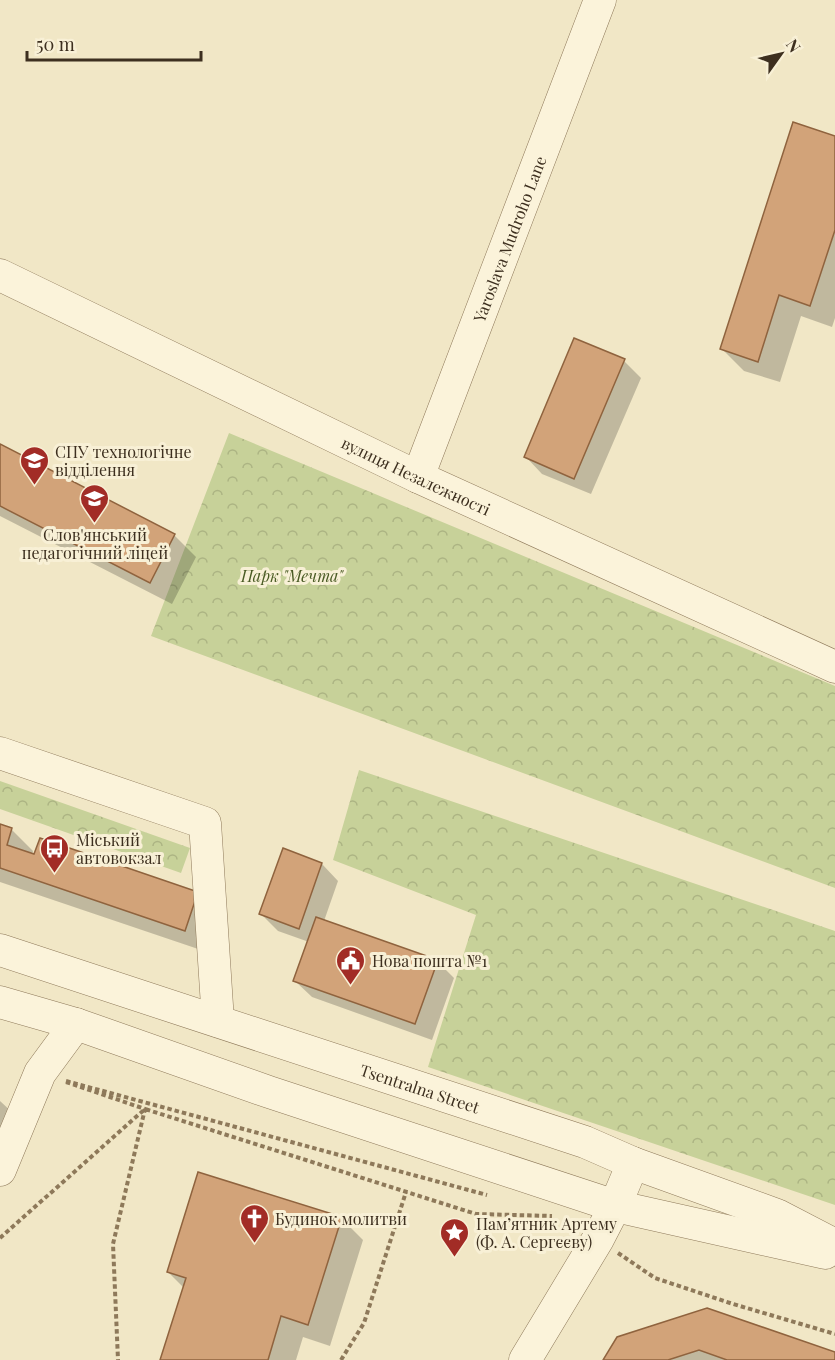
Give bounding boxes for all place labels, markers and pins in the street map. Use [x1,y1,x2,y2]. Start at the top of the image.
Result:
place label: СПУ технологічне відділення [55,441,192,480]
school or university icon: СПУ технологічне відділення [18,444,50,486]
school or university icon: Слов'янський педагогічний ліцей [79,482,111,524]
place label: Слов'янський педагогічний ліцей [22,524,168,563]
place label: Міський автовокзал [76,829,161,868]
bus stop icon: Міський автовокзал [39,832,71,874]
public building icon: Нова пошта №1 [335,944,367,986]
place label: Нова пошта №1 [372,950,488,971]
church icon: Будинок молитви [238,1202,270,1244]
place label: Будинок молитви [275,1208,407,1229]
place label: Пам’ятник Артему (Ф. А. Сергєєву) [476,1213,617,1252]
place icon: Пам’ятник Артему (Ф. А. Сергєєву) [439,1216,471,1258]

